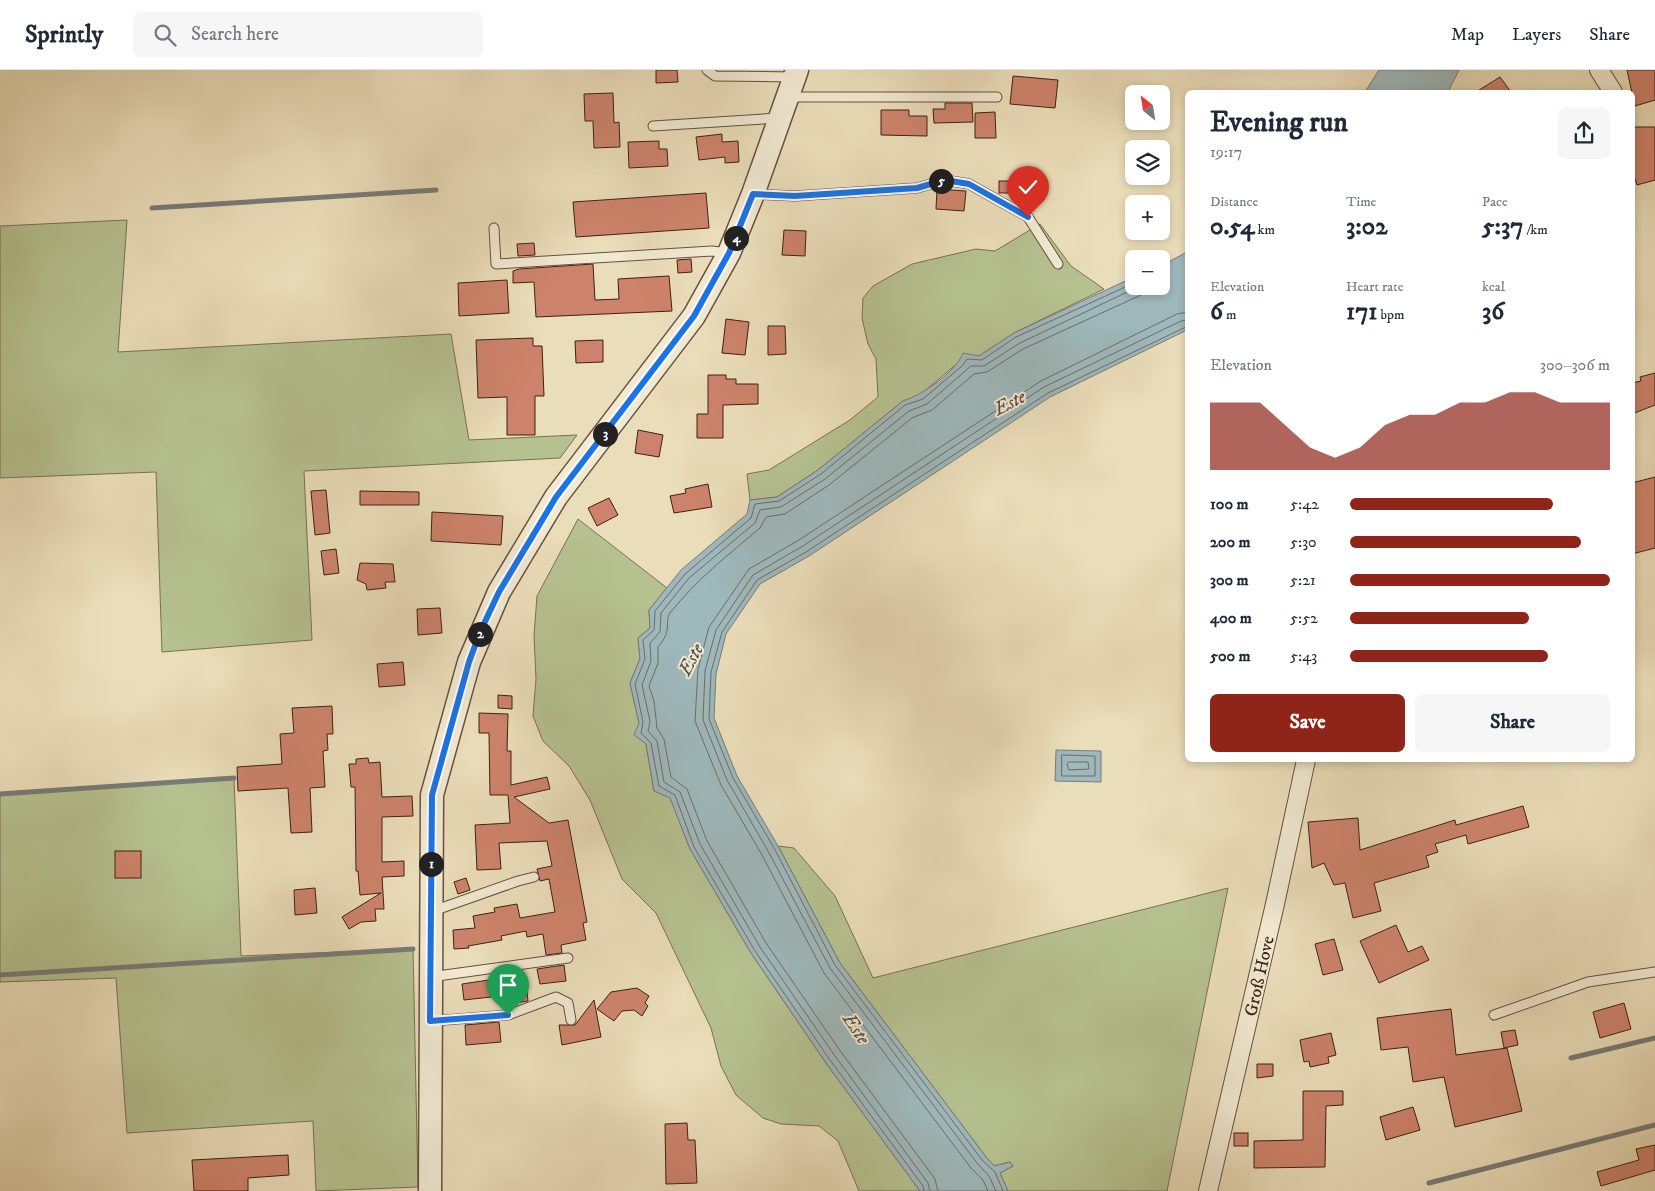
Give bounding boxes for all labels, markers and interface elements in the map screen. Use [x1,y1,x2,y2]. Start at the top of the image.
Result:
search box [133,12,483,57]
text: Sprintly [25,20,103,50]
icon: search [151,21,179,49]
text: Search here [191,23,279,46]
text: Map [1451,24,1484,46]
text: Layers [1512,24,1561,46]
text: Share [1589,24,1630,46]
north arrow [1125,85,1170,130]
map controls [1125,85,1170,295]
text: Evening run [1210,105,1348,140]
button: share [1558,107,1610,159]
button: layers [1125,140,1170,185]
text: 19:17 [1210,142,1242,162]
pin [1007,166,1049,217]
pin: 5 [928,168,954,194]
text: 5 [938,172,945,190]
icon: check [1014,173,1042,201]
text: Distance [1210,193,1258,211]
text: Time [1346,193,1376,211]
text: Pace [1482,193,1508,211]
button: + [1125,195,1170,240]
text: 0.54 [1210,211,1255,242]
text: 3:02 [1346,211,1388,242]
text: 5:37 [1482,211,1523,242]
text: km [1255,221,1275,239]
text: /km [1523,221,1548,239]
pin: 4 [724,226,748,250]
text: 4 [732,229,741,247]
button: − [1125,250,1170,295]
text: Elevation [1210,278,1264,296]
text: Heart rate [1346,278,1403,296]
text: kcal [1482,278,1505,296]
text: 6 [1210,296,1223,327]
text: 171 [1346,296,1378,327]
text: 36 [1482,296,1504,327]
text: m [1223,306,1237,324]
text: bpm [1378,306,1405,324]
text: Elevation [1210,355,1272,375]
text: 300–306 m [1540,355,1610,375]
water label: Este [989,385,1030,422]
pin: 3 [592,422,618,446]
text: 3 [603,425,608,443]
text: 100 m [1210,494,1249,514]
text: 5:42 [1290,494,1319,514]
text: 200 m [1210,532,1251,552]
text: 5:30 [1290,532,1317,552]
text: 300 m [1210,570,1249,590]
text: 5:21 [1290,570,1316,590]
text: 400 m [1210,608,1252,628]
text: 5:52 [1290,608,1318,628]
pin: 2 [468,622,492,646]
text: 2 [477,625,484,643]
water label: Este [673,640,709,680]
text: 500 m [1210,646,1251,666]
text: 5:43 [1290,646,1317,666]
button: Save [1210,694,1405,752]
button: Share [1415,694,1610,752]
pin: 1 [418,852,444,876]
text: 1 [429,855,434,873]
street label: Groß Hove [1240,934,1280,1019]
pin [487,964,529,1015]
icon: arrive [494,971,522,999]
water label: Este [837,1008,875,1049]

